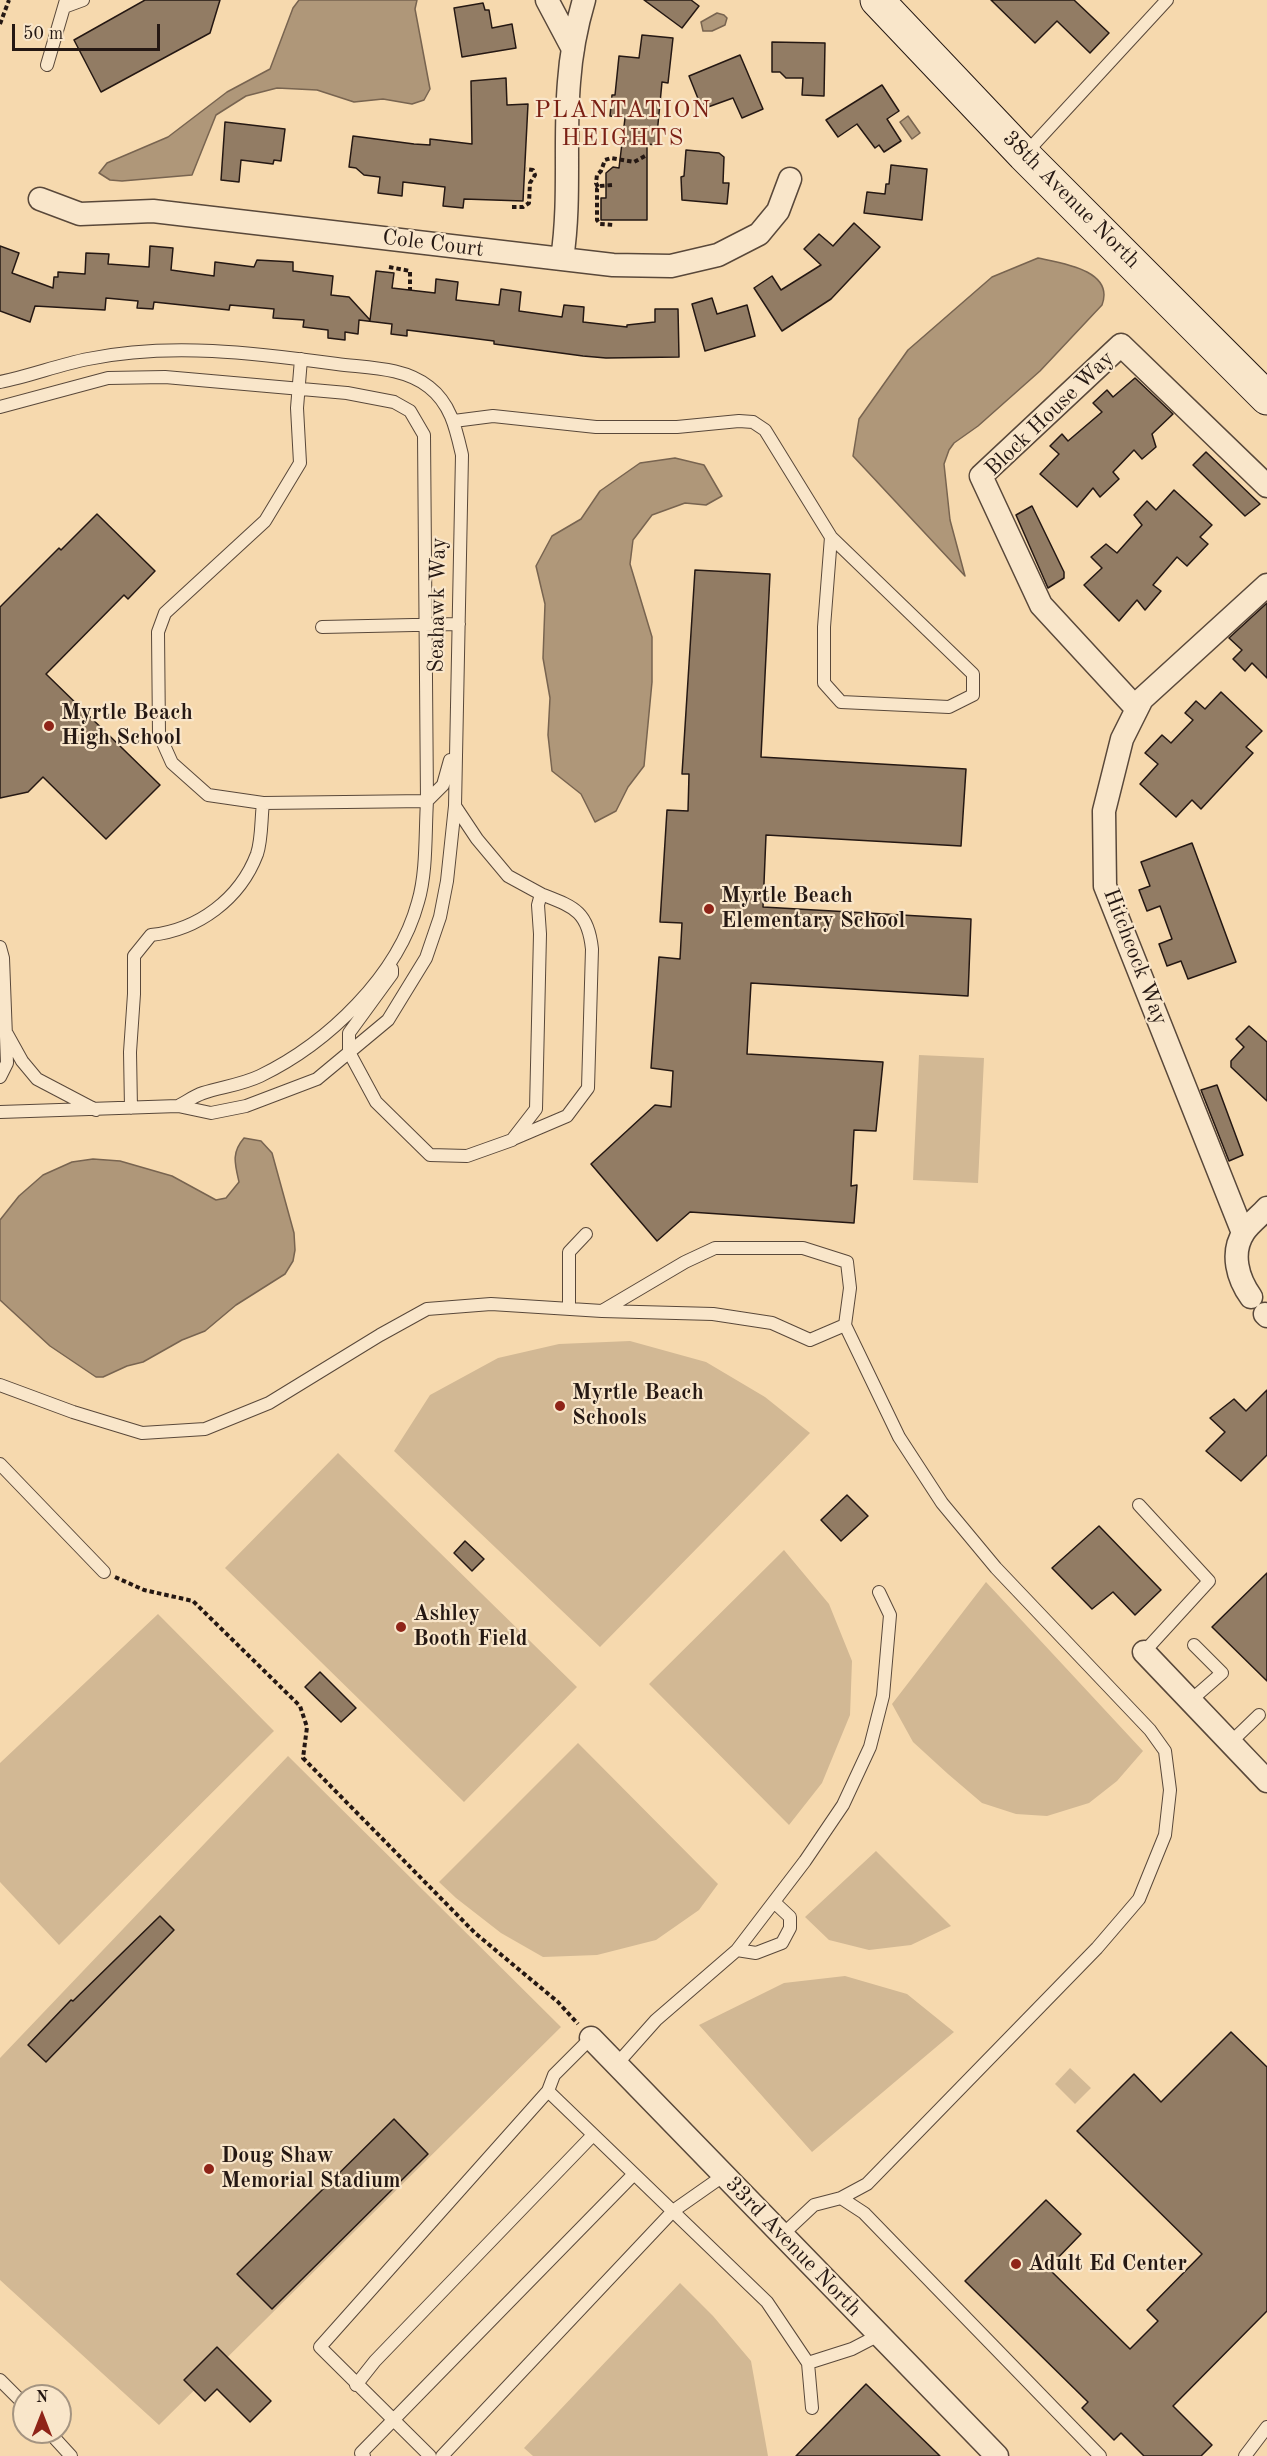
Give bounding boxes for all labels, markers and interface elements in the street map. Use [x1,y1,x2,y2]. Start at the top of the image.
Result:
scale bar [15,12,164,50]
text: 50 m [23,25,63,43]
district label: PLANTATION HEIGHTS [534,97,712,153]
street label: 38th Avenue North [997,126,1145,274]
street label: Cole Court [381,225,485,263]
street label: Block House Way [980,346,1120,482]
street label: Seahawk Way [424,537,452,673]
place label: Myrtle Beach High School [61,700,193,752]
marker: Myrtle Beach High School [42,719,56,733]
place label: Myrtle Beach Elementary School [721,883,905,934]
street label: Hitchcock Way [1097,885,1173,1029]
marker: Myrtle Beach Elementary School [702,902,716,916]
place label: Myrtle Beach Schools [572,1380,704,1432]
marker: Myrtle Beach Schools [553,1399,567,1413]
place label: Ashley Booth Field [413,1601,528,1652]
marker: Ashley Booth Field [394,1620,408,1634]
place label: Doug Shaw Memorial Stadium [221,2143,401,2194]
marker: Doug Shaw Memorial Stadium [202,2162,216,2176]
street label: 33rd Avenue North [719,2171,867,2323]
place label: Adult Ed Center [1028,2251,1187,2277]
marker: Adult Ed Center [1009,2257,1023,2271]
north arrow [12,2384,72,2444]
text: N [36,2390,48,2406]

